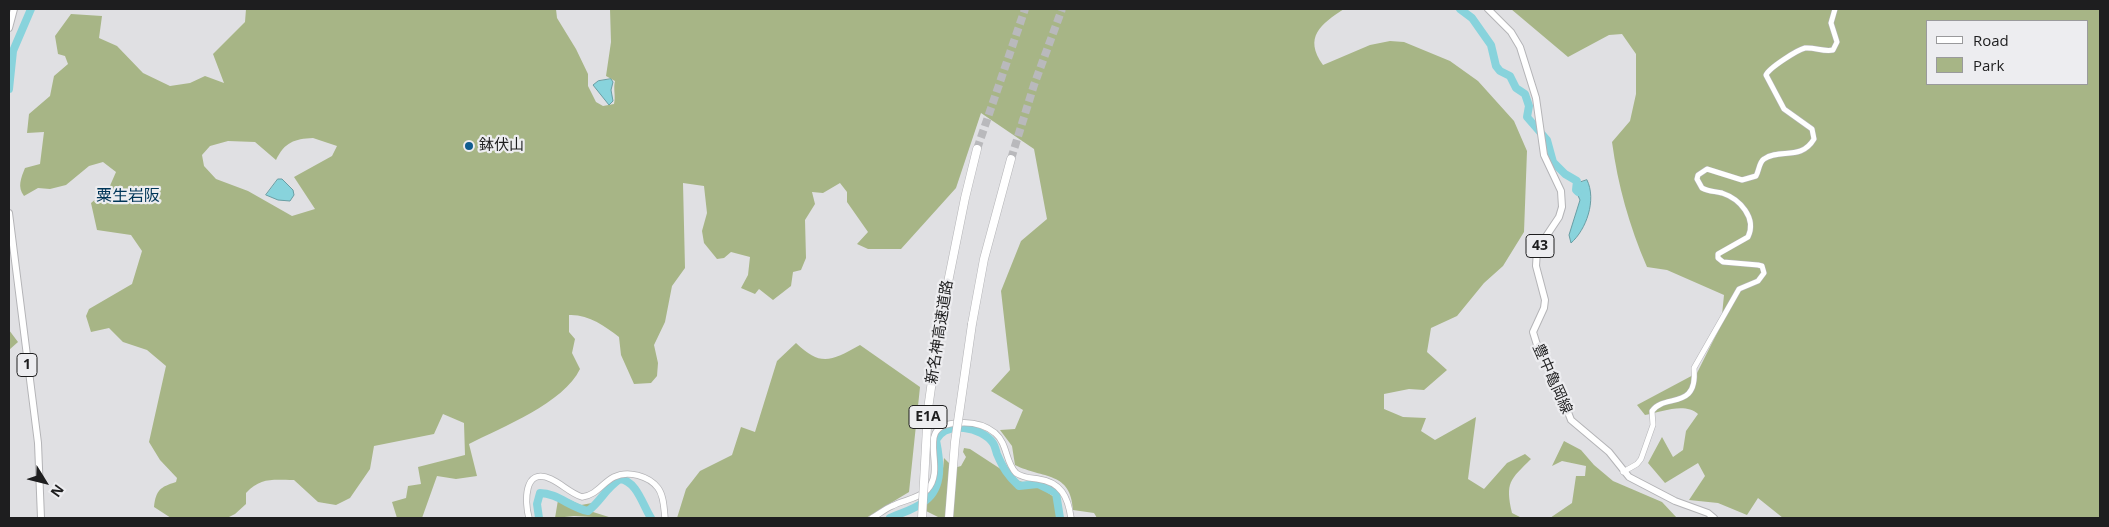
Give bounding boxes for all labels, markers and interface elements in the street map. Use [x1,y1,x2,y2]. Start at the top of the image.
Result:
legend [1926,20,2089,85]
text: Road [1973,30,2009,50]
text: Park [1973,55,2004,75]
place label: 鉢伏山 [479,137,524,155]
marker: 鉢伏山 [463,140,475,152]
district label: 粟生岩阪 [96,186,160,206]
road number: 43 [1526,235,1554,258]
street label: 新名神高速道路 [923,279,957,385]
street label: 豊中亀岡線 [1529,341,1575,417]
road number: 1 [17,354,37,376]
road number: E1A [909,406,947,428]
north arrow [20,457,70,507]
text: N [47,481,69,501]

